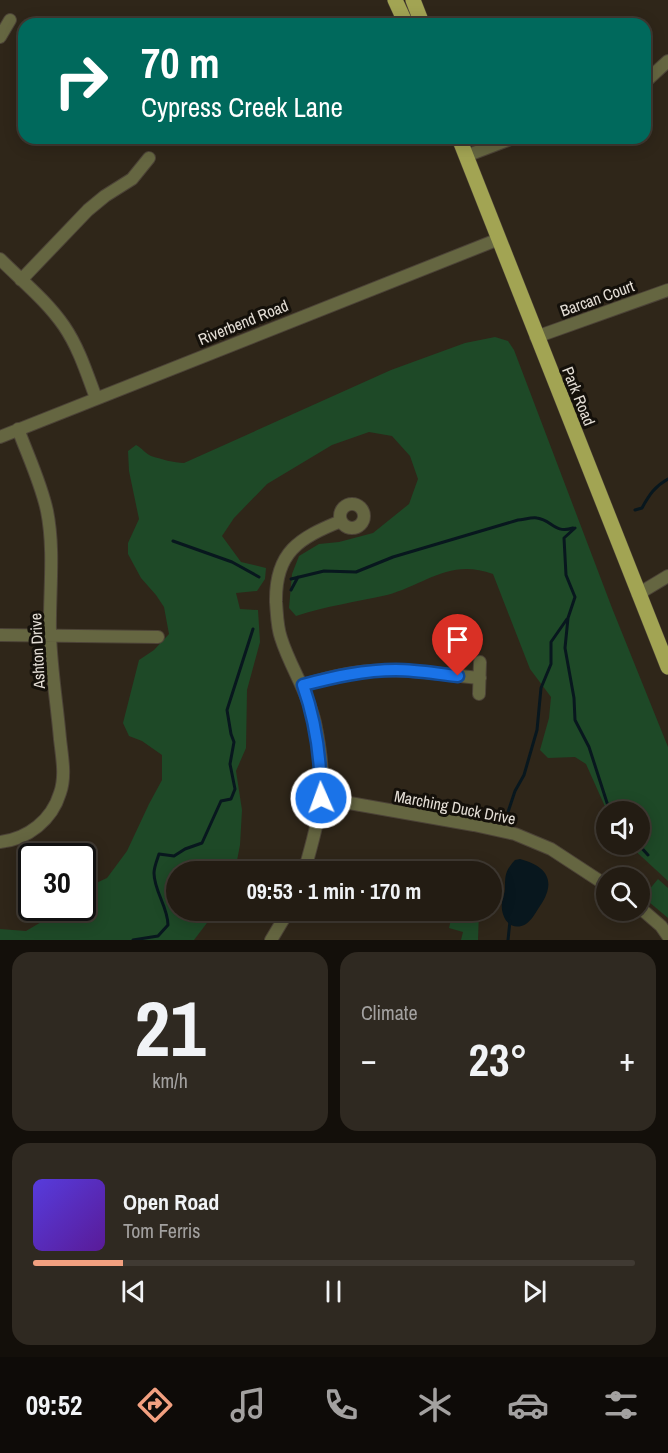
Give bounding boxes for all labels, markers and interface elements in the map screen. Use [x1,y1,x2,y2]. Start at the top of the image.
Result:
text: 70 m [141,35,220,91]
icon: right [42,42,120,120]
text: Cypress Creek Lane [141,89,343,125]
street label: Barcan Court [557,274,637,322]
street label: Riverbend Road [195,294,291,350]
street label: Park Road [557,363,601,429]
street label: Ashton Drive [24,613,50,690]
pin [432,614,483,676]
icon: arrive [441,623,474,656]
position arrow [289,766,353,830]
street label: Marching Duck Drive [392,784,518,830]
map controls [596,801,650,921]
button: sound [596,801,650,855]
speed limit sign: 30 [18,843,96,921]
button: search [596,867,650,921]
text: 09:53 · 1 min · 170 m [247,876,421,906]
text: 21 [134,975,206,1080]
text: Climate [361,999,418,1026]
text: 23° [468,1029,528,1090]
text: − [361,1037,377,1081]
text: + [619,1037,635,1081]
text: km/h [152,1067,188,1094]
text: Open Road [123,1187,219,1217]
text: Tom Ferris [123,1217,201,1244]
icon: previous [117,1275,150,1308]
icon: pause [317,1275,350,1308]
icon: next [518,1275,551,1308]
icon: directions [134,1384,176,1426]
icon: music [227,1384,269,1426]
icon: phone [320,1384,362,1426]
icon: climate [414,1384,456,1426]
icon: car [507,1384,549,1426]
icon: filters [600,1384,642,1426]
text: 09:52 [26,1387,82,1423]

